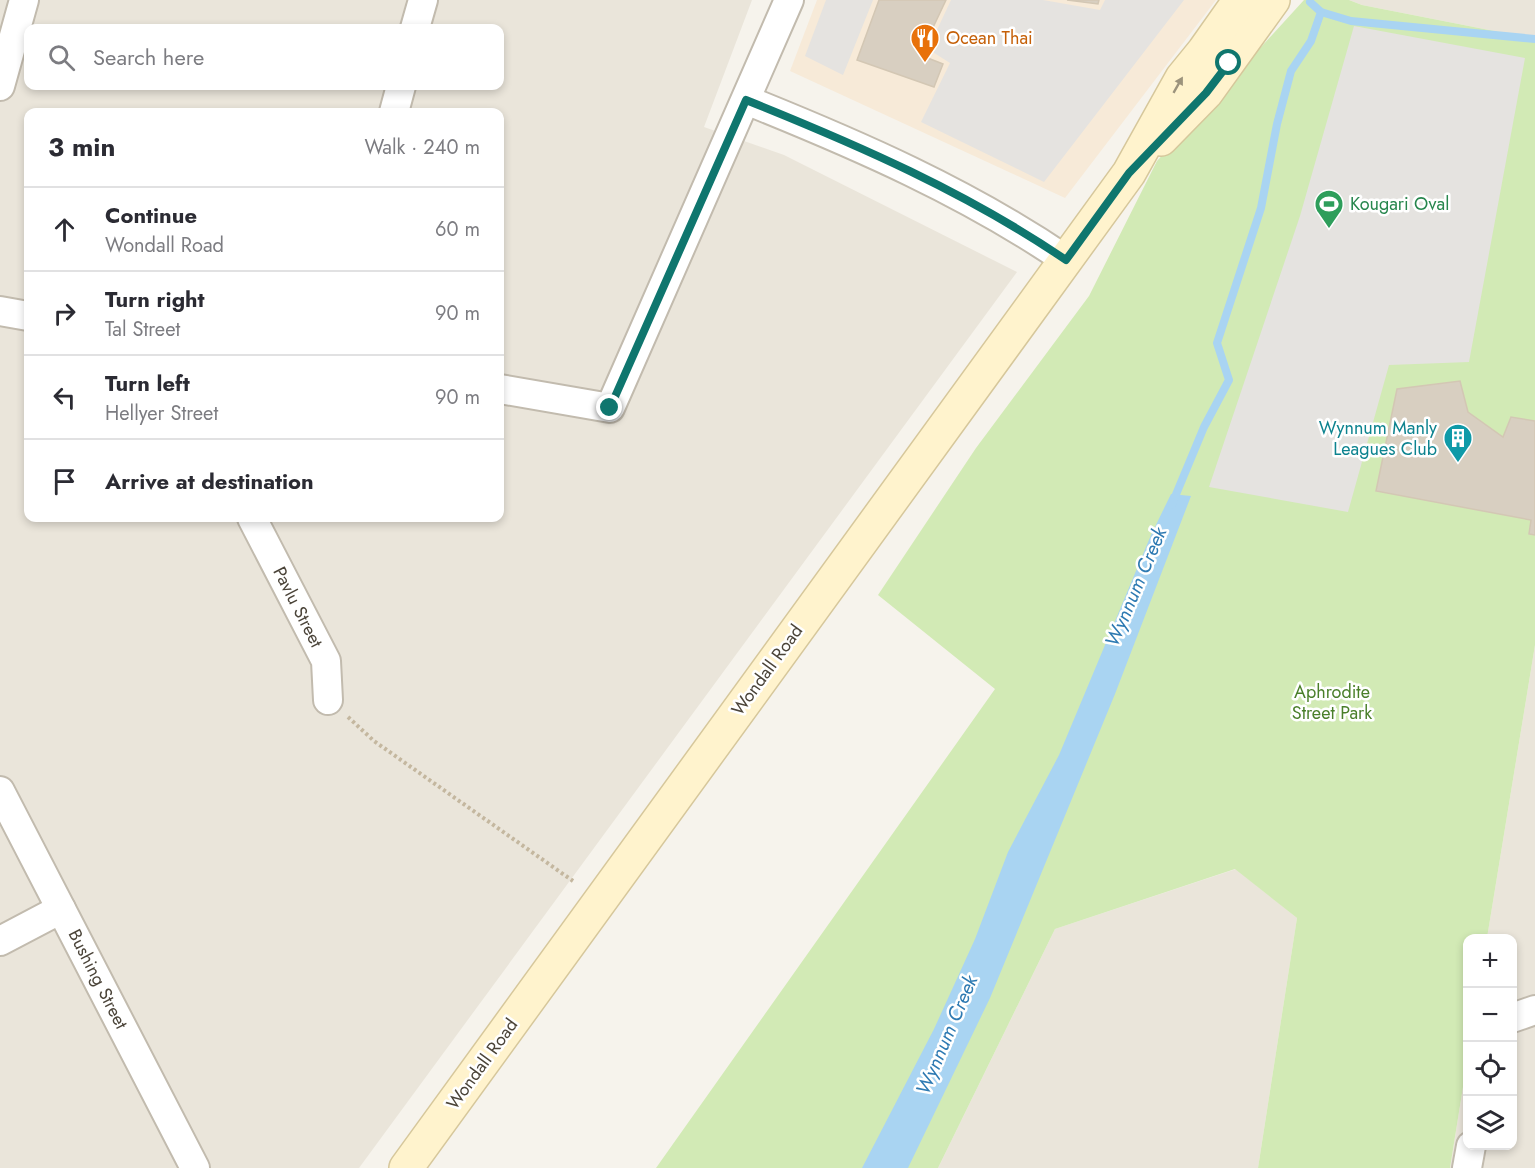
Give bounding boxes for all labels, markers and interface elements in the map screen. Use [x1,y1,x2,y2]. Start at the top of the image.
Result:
restaurant icon: Ocean Thai [909,22,941,64]
search box [24,24,504,90]
place label: Ocean Thai [946,25,1033,51]
icon: search [45,41,78,74]
text: Search here [93,41,204,73]
route start [1215,49,1241,75]
one-way arrow [1173,76,1183,93]
text: 3 min [48,128,115,166]
text: Walk · 240 m [365,133,480,162]
sports icon: Kougari Oval [1313,188,1345,230]
place label: Kougari Oval [1350,191,1449,217]
text: Continue [105,199,197,231]
icon: ahead [48,213,81,246]
text: 60 m [435,215,480,244]
text: Wondall Road [105,231,224,260]
text: Turn right [105,283,205,315]
icon: right [48,297,81,330]
text: 90 m [435,299,480,328]
text: Tal Street [105,315,180,344]
text: Turn left [105,367,190,399]
icon: left [48,381,81,414]
text: 90 m [435,383,480,412]
route end [596,394,622,420]
text: Hellyer Street [105,399,218,428]
place label: Wynnum Manly Leagues Club [1319,415,1437,462]
building icon: Wynnum Manly Leagues Club [1442,422,1474,464]
icon: arrive [48,465,81,498]
text: Arrive at destination [105,465,314,497]
water label: Wynnum Creek [1098,521,1175,651]
street label: Pavlu Street [266,562,330,653]
street label: Wondall Road [725,619,809,721]
park label: Aphrodite Street Park [1292,679,1372,726]
street label: Bushing Street [62,925,135,1034]
map controls [1463,934,1517,1150]
button: + [1463,934,1517,988]
water label: Wynnum Creek [909,969,986,1099]
button: − [1463,988,1517,1042]
street label: Wondall Road [440,1013,524,1115]
button: locate [1463,1042,1517,1096]
button: layers [1463,1096,1517,1150]

